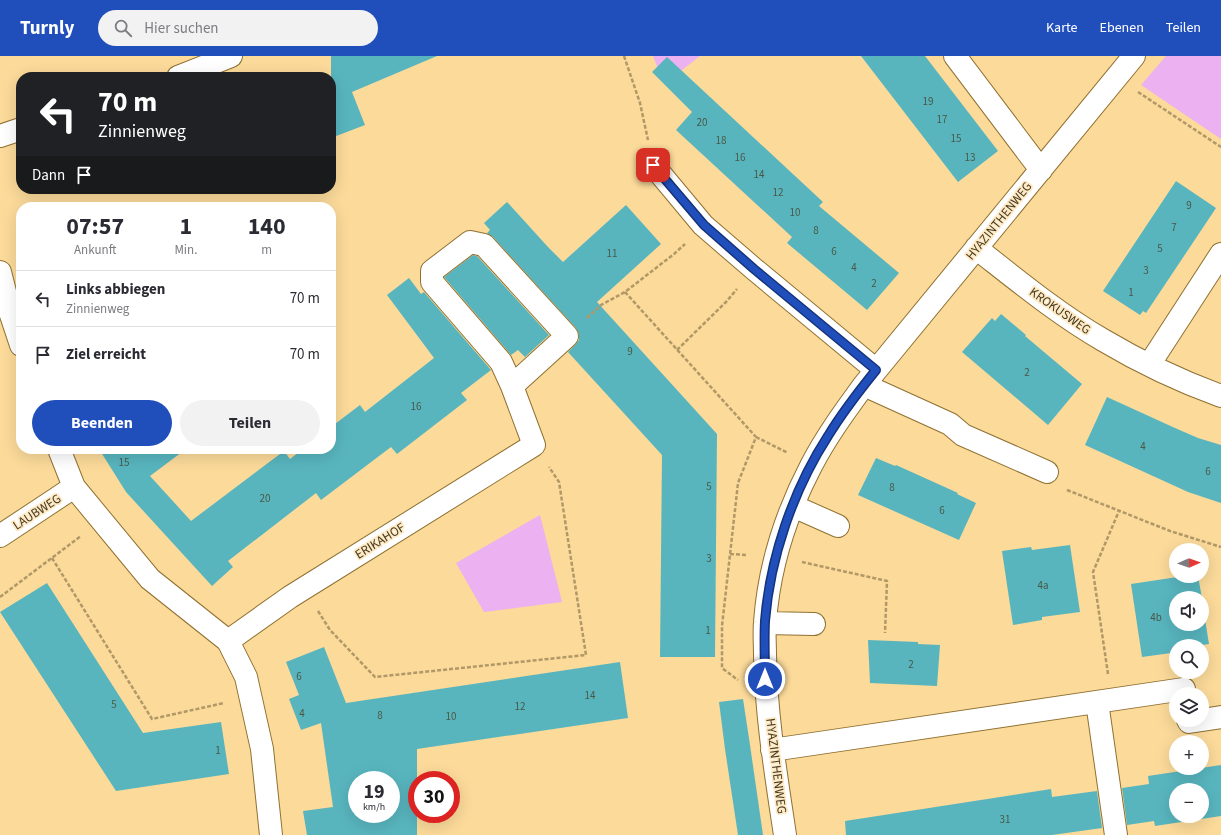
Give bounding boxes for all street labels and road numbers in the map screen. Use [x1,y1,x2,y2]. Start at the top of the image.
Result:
street label: HYAZINTHENWEG [962,178,1036,264]
street label: KROKUSWEG [1026,283,1094,339]
street label: LAUBWEG [9,490,65,534]
street label: ERIKAHOF [352,518,409,563]
street label: HYAZINTHENWEG [761,717,791,815]

